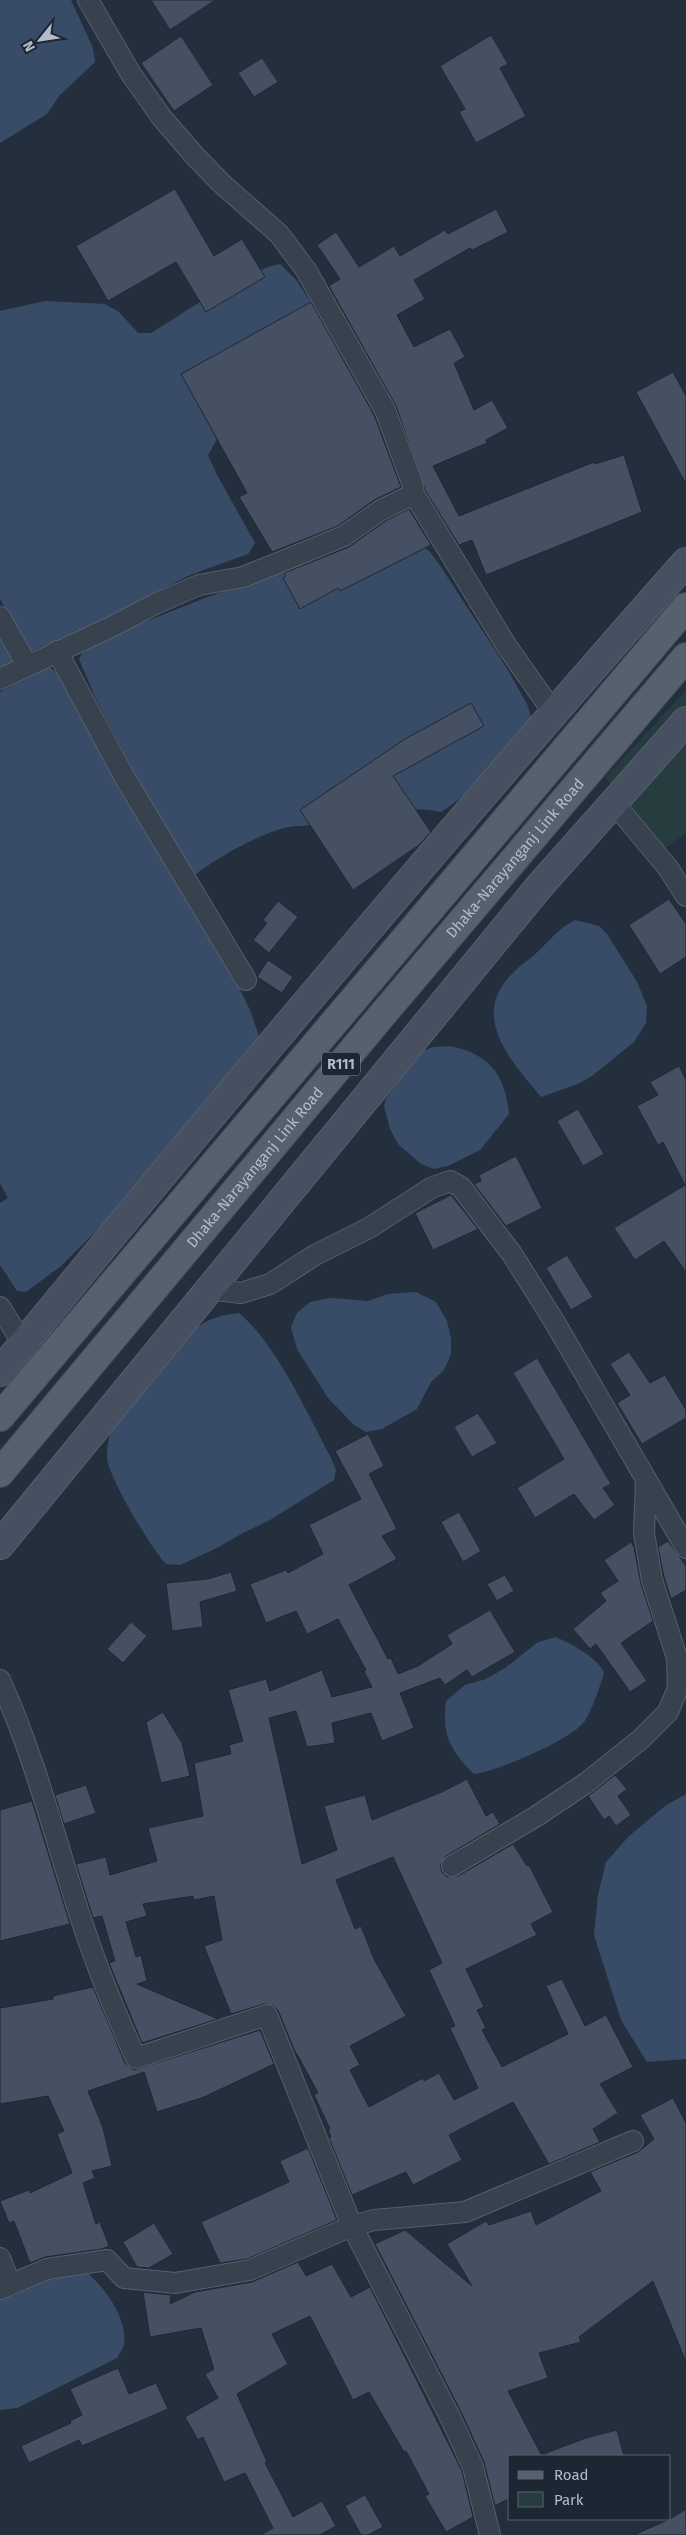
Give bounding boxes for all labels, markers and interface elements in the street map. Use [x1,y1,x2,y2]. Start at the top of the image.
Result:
north arrow [15,15,65,65]
text: N [19,38,39,55]
street label: Dhaka-Narayanganj Link Road [442,775,588,942]
road number: R111 [322,1052,360,1076]
street label: Dhaka-Narayanganj Link Road [183,1084,327,1251]
legend [508,2455,671,2520]
text: Road [554,2466,589,2484]
text: Park [554,2491,584,2509]

